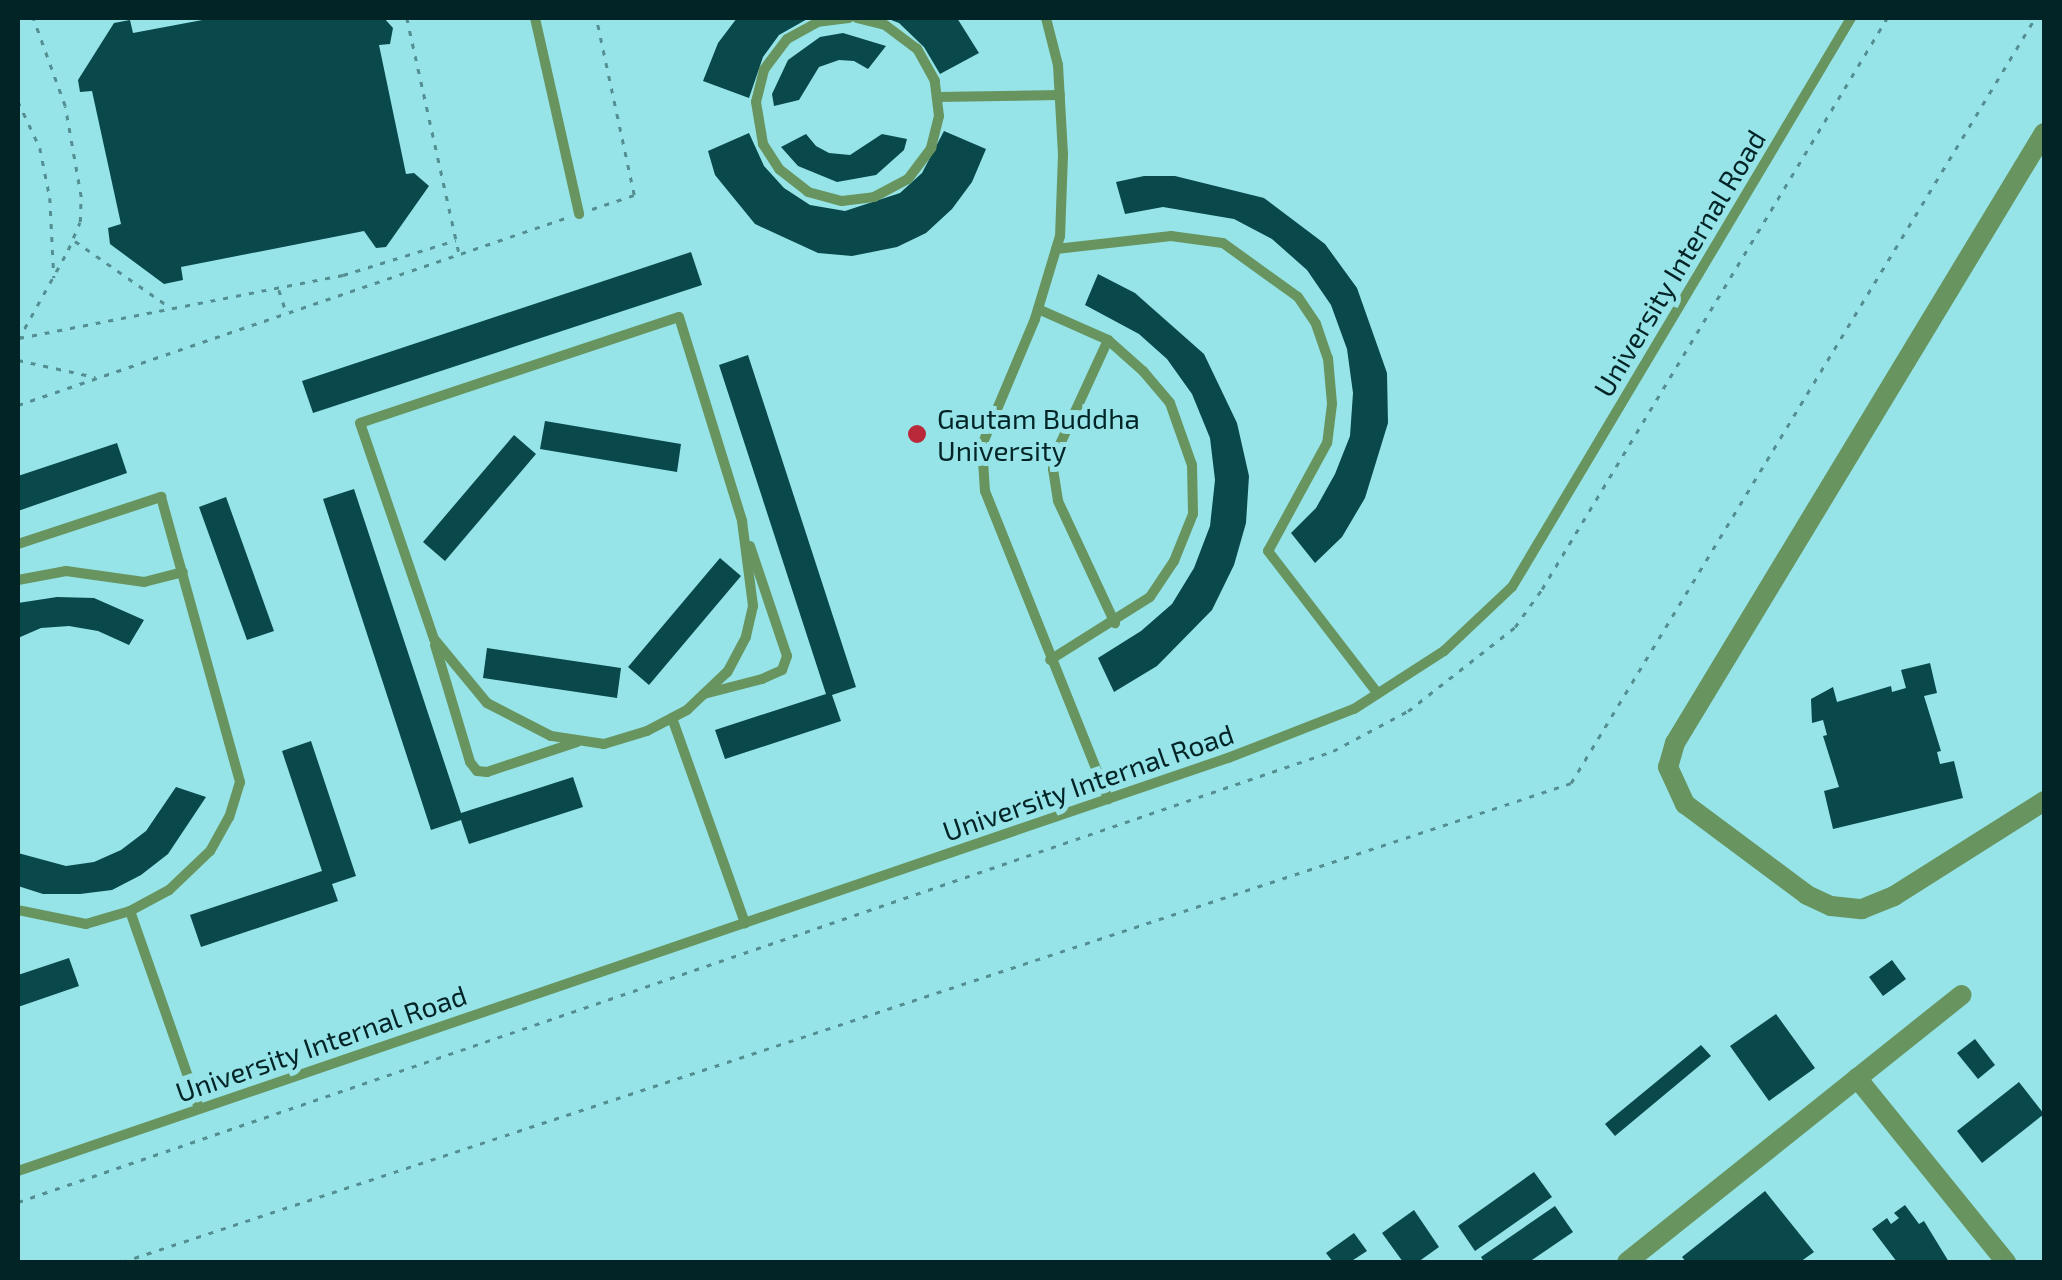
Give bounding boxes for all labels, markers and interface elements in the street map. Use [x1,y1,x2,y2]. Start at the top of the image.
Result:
street label: University Internal Road [1586,123,1772,403]
place label: Gautam Buddha University [937,401,1140,467]
marker: Gautam Buddha University [906,423,928,445]
street label: University Internal Road [937,716,1239,848]
street label: University Internal Road [170,977,472,1109]

